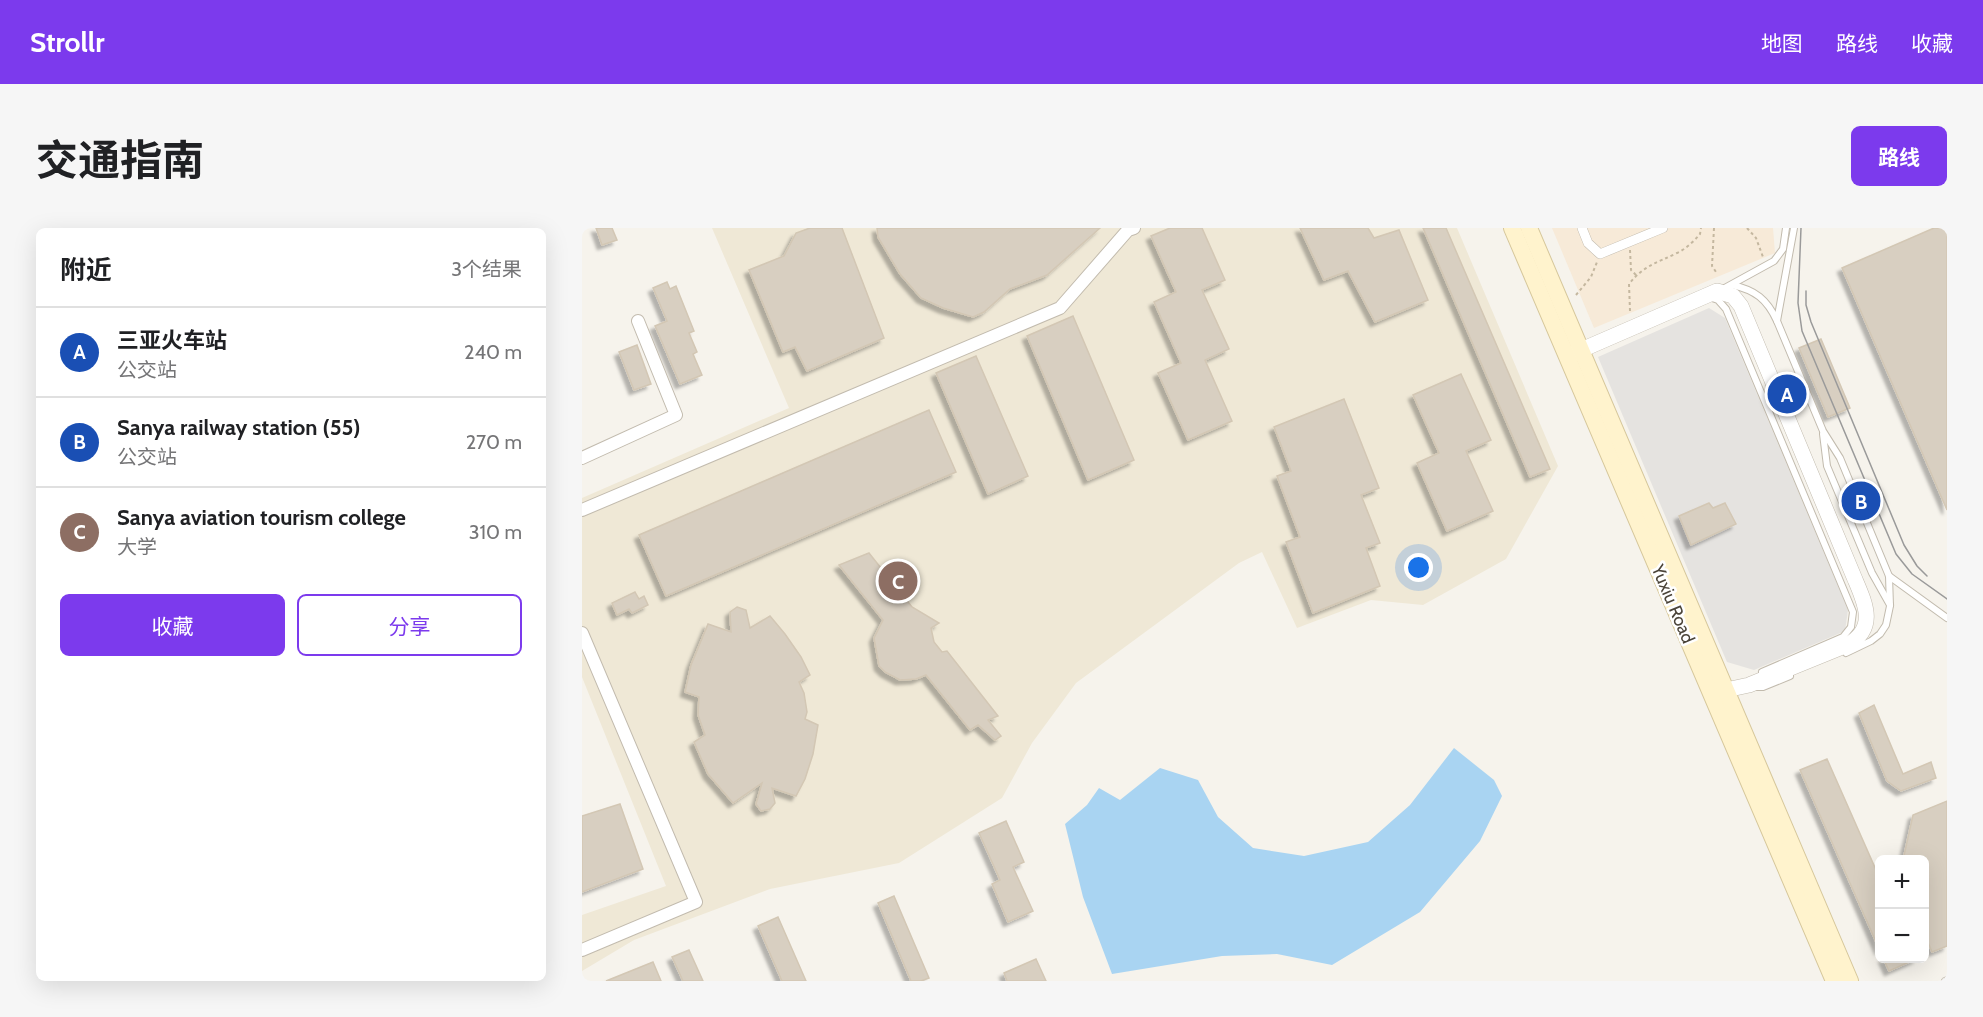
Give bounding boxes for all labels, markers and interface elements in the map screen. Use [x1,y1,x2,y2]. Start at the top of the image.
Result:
text: Strollr [30,25,104,59]
text: 地图 [1761,31,1803,56]
text: 路线 [1836,31,1878,56]
text: 收藏 [1911,31,1953,56]
button: 路线 [1851,126,1947,186]
text: 交通指南 [36,134,204,186]
text: 附近 [60,254,112,286]
text: 3个结果 [451,257,522,281]
text: 三亚火车站 [117,327,227,354]
text: A [73,340,86,364]
text: 240 m [464,340,522,364]
text: 公交站 [117,358,177,382]
pin: A [1768,372,1806,416]
text: Sanya railway station (55) [117,414,360,441]
text: B [73,430,86,454]
text: 270 m [466,430,522,454]
text: 公交站 [117,445,177,469]
pin: B [1842,478,1880,524]
text: Sanya aviation tourism college [117,504,406,531]
text: C [73,520,86,544]
text: 310 m [469,520,522,544]
text: 大学 [117,535,157,559]
your location [1404,553,1433,582]
pin: C [878,558,918,604]
street label: Yuxiu Road [1646,560,1699,647]
button: 收藏 [60,594,285,656]
button: 分享 [297,594,522,656]
map controls [1875,855,1929,963]
button: + [1875,855,1929,909]
button: − [1875,909,1929,963]

